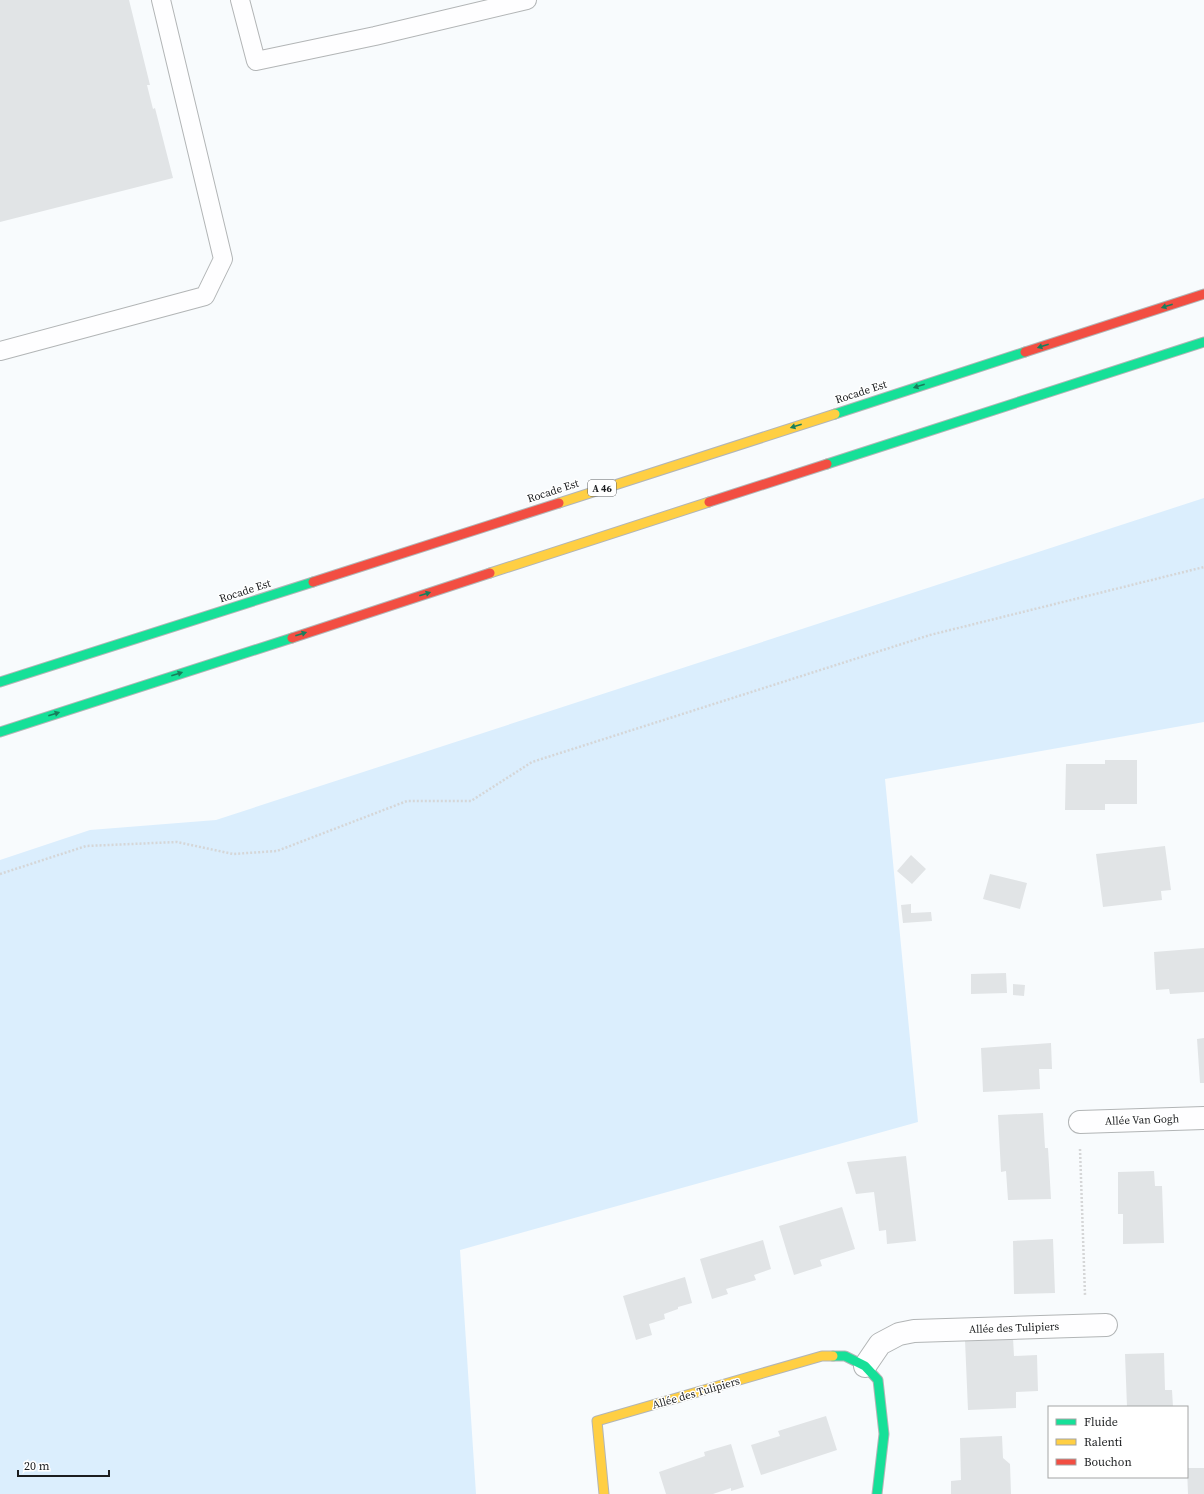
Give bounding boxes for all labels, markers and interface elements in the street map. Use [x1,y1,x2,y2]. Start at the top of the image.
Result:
one-way arrow [1161,304,1173,310]
one-way arrow [1037,343,1049,349]
street label: Rocade Est [833,376,889,407]
one-way arrow [913,383,925,389]
one-way arrow [789,423,801,429]
street label: Rocade Est [525,475,581,506]
road number: A 46 [588,480,616,496]
street label: Rocade Est [217,575,273,606]
one-way arrow [419,591,431,597]
one-way arrow [295,631,307,637]
one-way arrow [172,671,184,677]
one-way arrow [48,711,60,717]
street label: Allée Van Gogh [1105,1111,1180,1129]
street label: Allée des Tulipiers [969,1319,1060,1337]
street label: Allée des Tulipiers [650,1373,742,1413]
legend [1048,1406,1188,1478]
text: Fluide [1084,1414,1118,1430]
text: Ralenti [1084,1434,1123,1450]
scale bar [18,1452,109,1478]
text: Bouchon [1084,1454,1132,1470]
text: 20 m [24,1458,50,1474]

